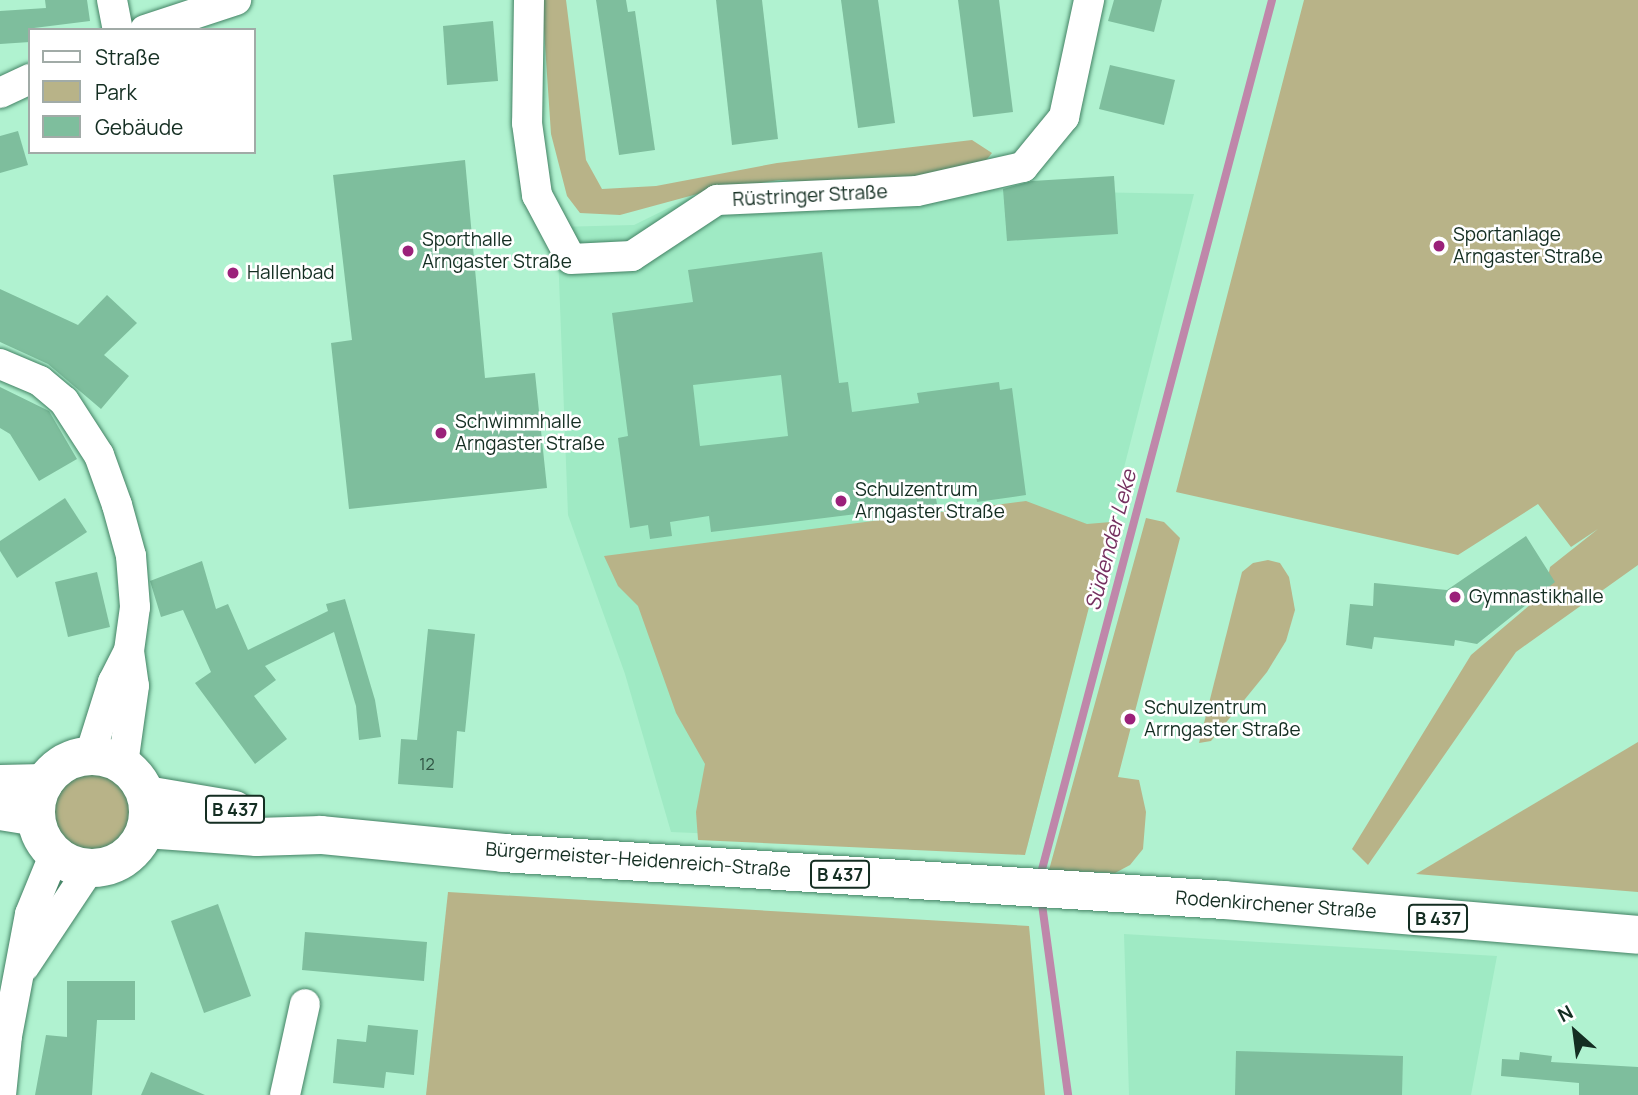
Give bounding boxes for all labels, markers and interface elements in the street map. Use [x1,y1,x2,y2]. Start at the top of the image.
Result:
legend [28,28,256,154]
text: Straße [95,43,160,71]
text: Park [95,78,137,106]
text: Gebäude [95,113,183,141]
street label: Rüstringer Straße [732,181,888,211]
place label: Sportanlage Arngaster Straße [1453,224,1603,268]
place label: Sporthalle Arngaster Straße [422,229,572,273]
marker: Sportanlage Arngaster Straße [1431,238,1447,254]
marker: Sporthalle Arngaster Straße [400,243,416,259]
place label: Hallenbad [247,262,335,284]
marker: Hallenbad [225,265,241,281]
place label: Schwimmhalle Arngaster Straße [455,411,605,455]
marker: Schwimmhalle Arngaster Straße [433,425,449,441]
water label: Südender Leke [1079,467,1141,613]
place label: Schulzentrum Arngaster Straße [855,479,1005,523]
marker: Schulzentrum Arngaster Straße [833,493,849,509]
place label: Gymnastikhalle [1469,586,1604,608]
marker: Gymnastikhalle [1447,589,1463,605]
place label: Schulzentrum Arrngaster Straße [1144,697,1301,741]
marker: Schulzentrum Arrngaster Straße [1122,711,1138,727]
house number: 12 [419,754,435,774]
road number: B 437 [204,794,266,824]
street label: Bürgermeister-Heidenreich-Straße [485,838,791,882]
road number: B 437 [808,860,872,888]
street label: Rodenkirchener Straße [1175,887,1377,923]
road number: B 437 [1406,903,1470,932]
north arrow [1540,997,1610,1067]
text: N [1553,999,1577,1028]

